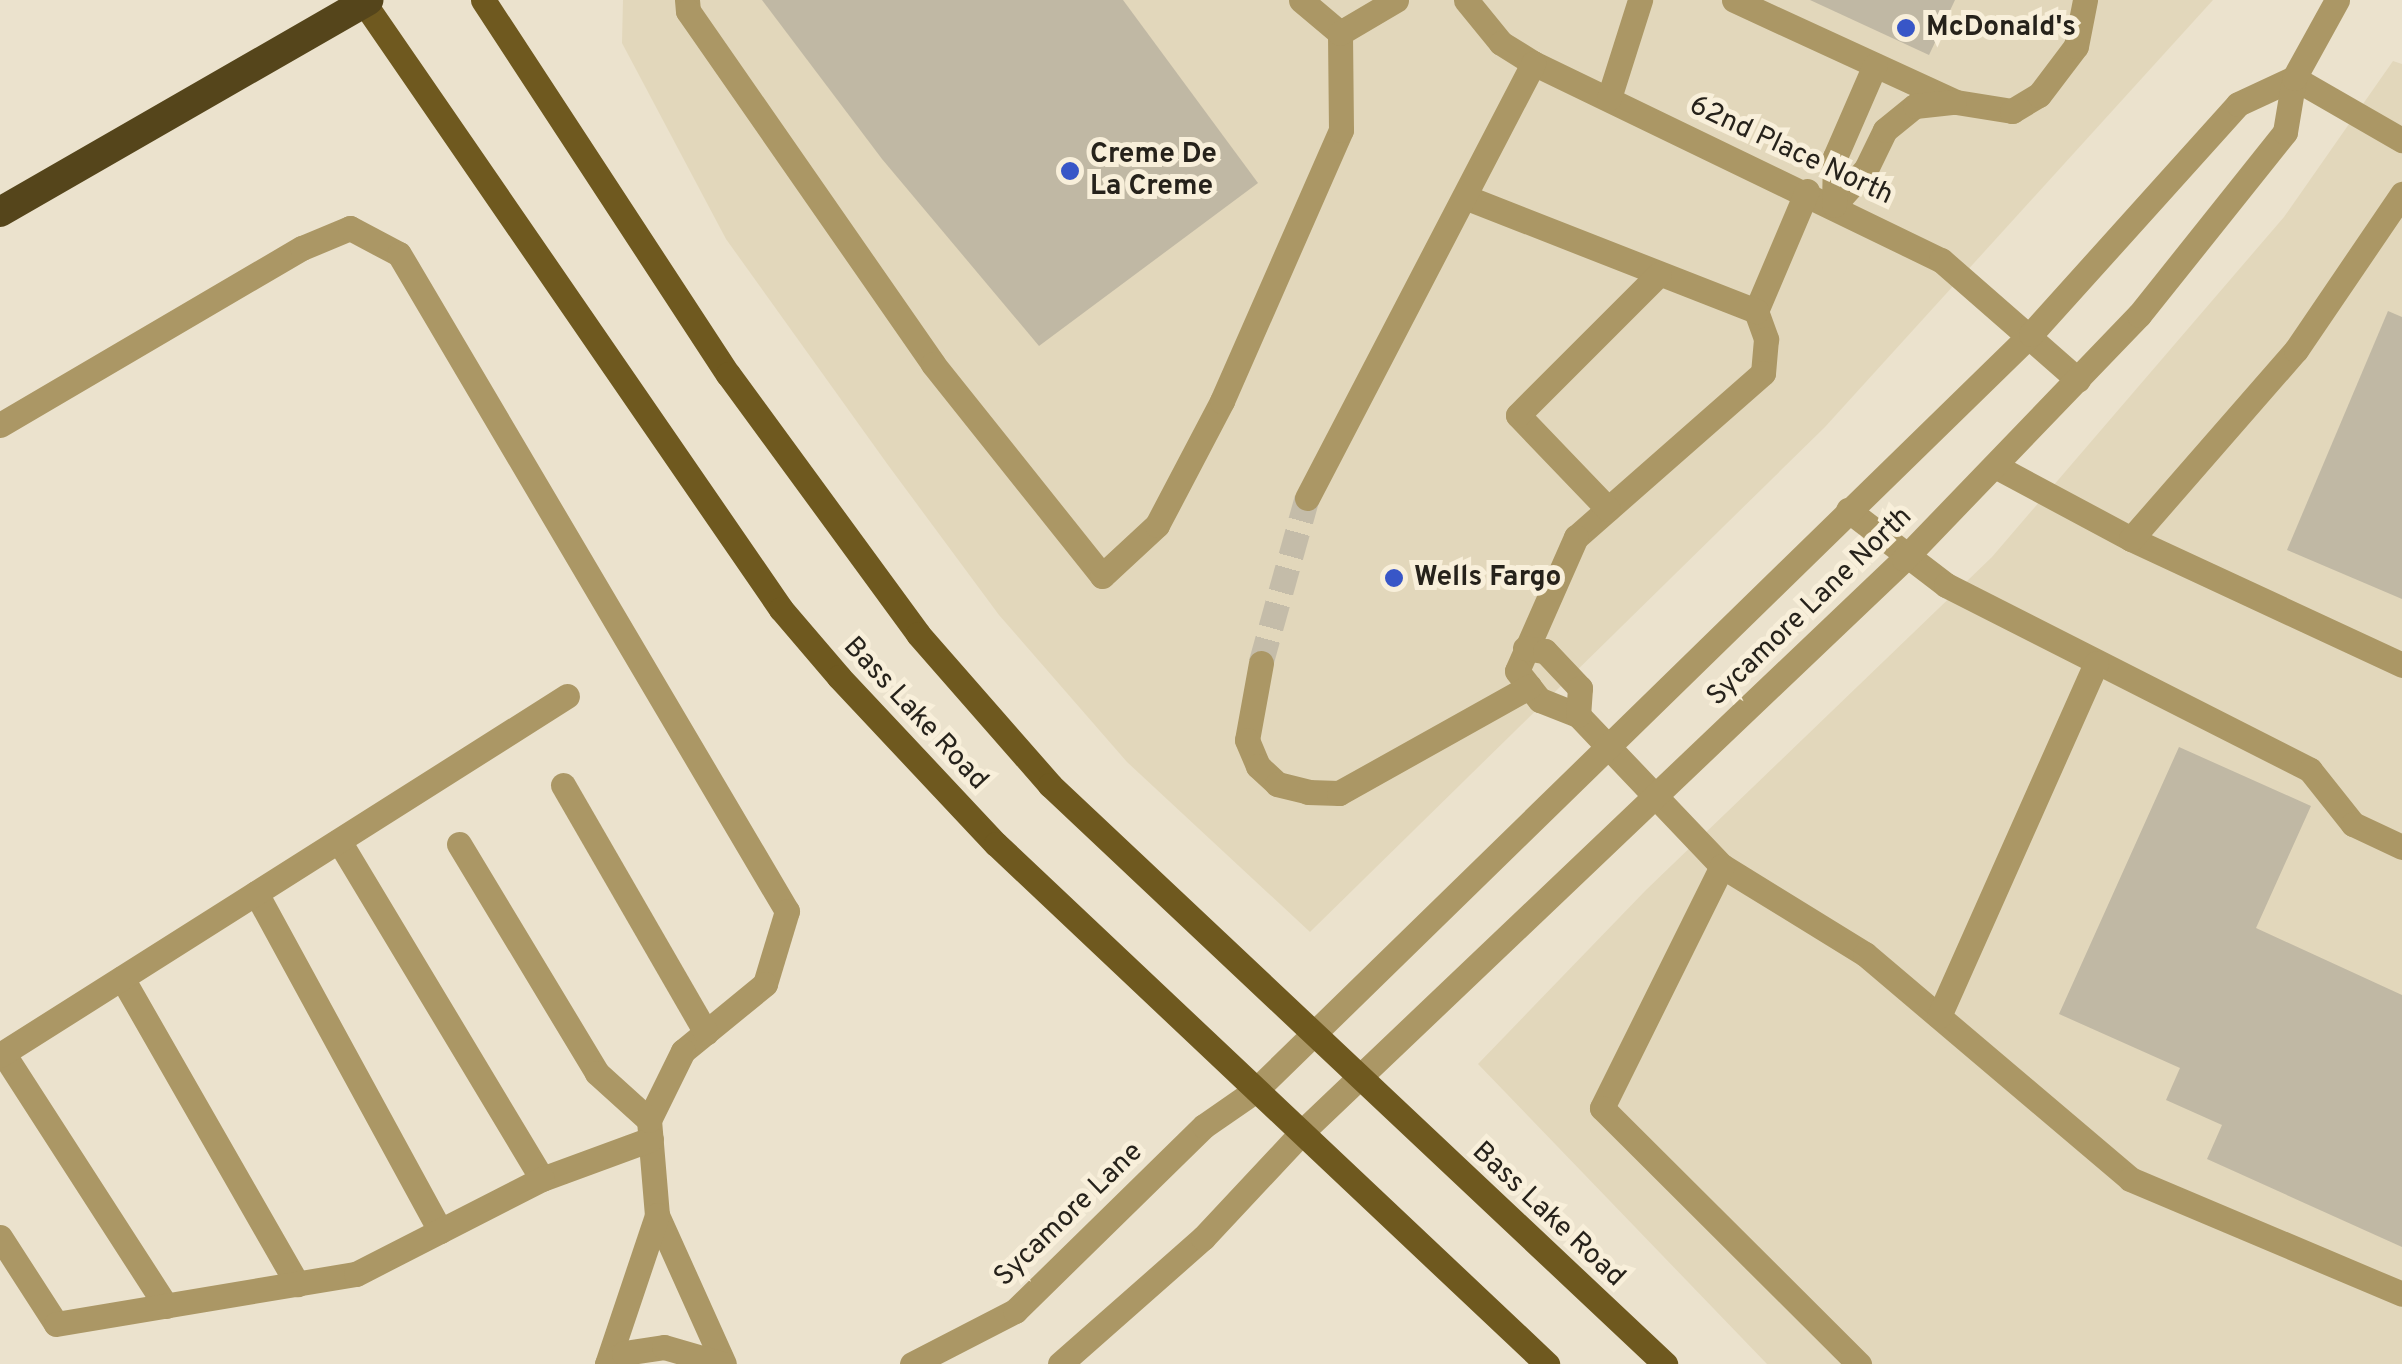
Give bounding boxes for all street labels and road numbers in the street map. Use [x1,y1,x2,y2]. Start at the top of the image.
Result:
street label: 62nd Place North [1684,89,1898,213]
street label: Sycamore Lane North [1700,500,1920,714]
street label: Bass Lake Road [836,630,994,798]
street label: Sycamore Lane [988,1136,1150,1294]
street label: Bass Lake Road [1464,1136,1632,1294]

